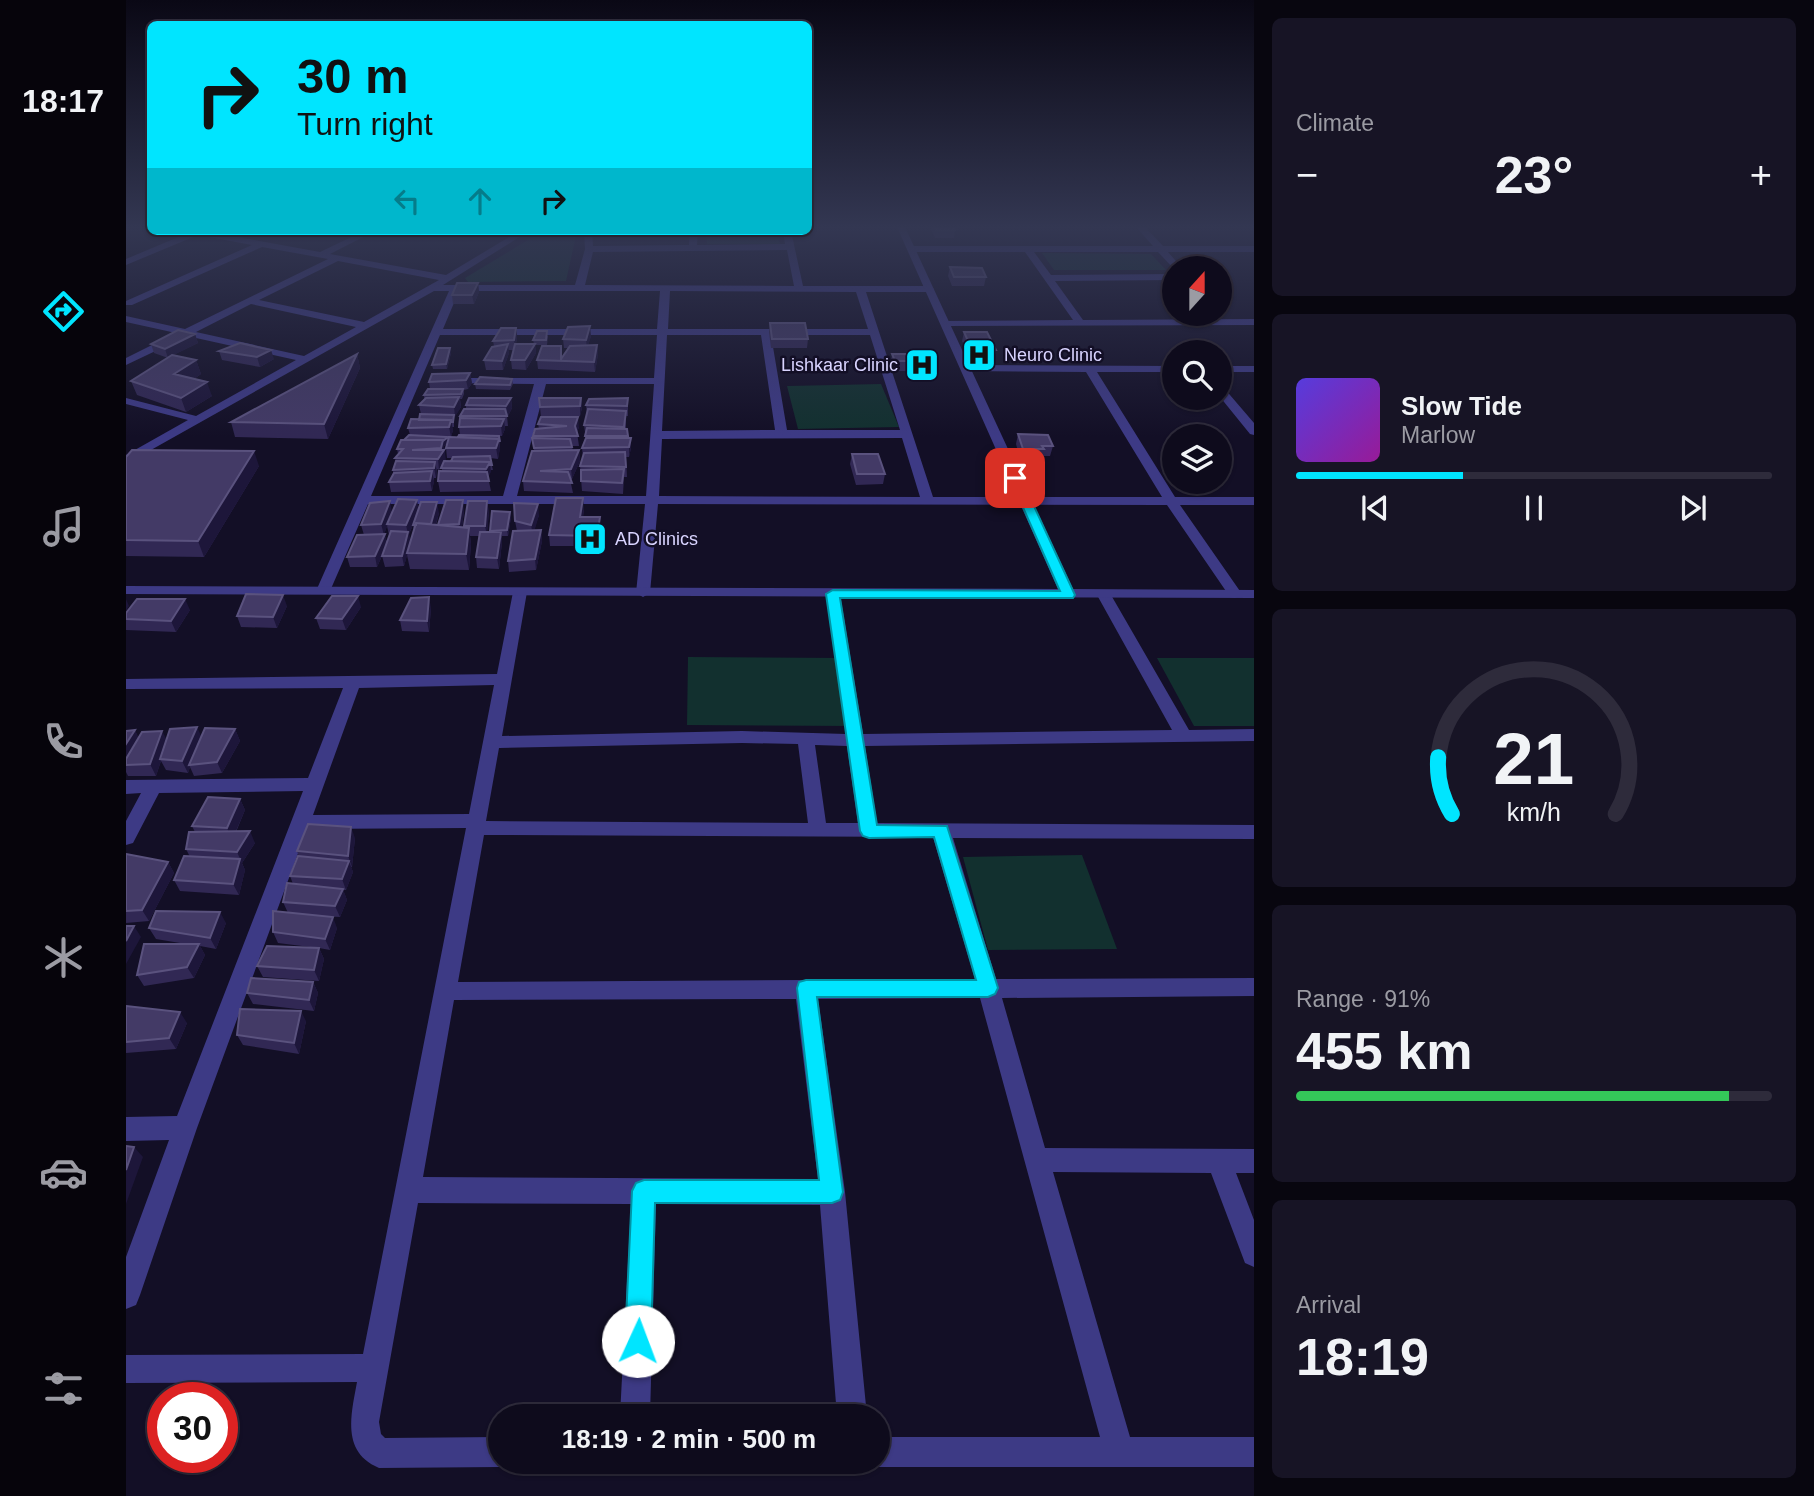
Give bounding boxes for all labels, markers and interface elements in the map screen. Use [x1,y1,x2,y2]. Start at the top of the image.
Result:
icon: right [182,49,273,140]
text: 30 m [297,49,409,103]
text: 18:17 [22,83,104,119]
text: Turn right [297,106,433,142]
text: Climate [1296,110,1374,136]
text: 23° [1495,146,1573,204]
text: − [1296,154,1318,196]
text: + [1750,154,1772,196]
icon: left [388,182,426,220]
icon: ahead [461,182,499,220]
icon: right [534,182,572,220]
north arrow [1162,256,1232,326]
map controls [1162,256,1232,494]
icon: directions [39,287,88,336]
hospital icon: Neuro Clinic [960,336,998,374]
button: search [1162,340,1232,410]
place label: Neuro Clinic [1004,345,1102,365]
hospital icon: Lishkaar Clinic [903,346,941,384]
place label: Lishkaar Clinic [781,355,898,375]
text: Slow Tide [1401,391,1522,421]
text: Marlow [1401,422,1475,448]
button: layers [1162,424,1232,494]
pin [985,448,1045,508]
icon: arrive [996,459,1034,497]
icon: previous [1356,489,1394,527]
icon: pause [1515,489,1553,527]
icon: next [1674,489,1712,527]
icon: music [39,502,88,551]
hospital icon: AD Clinics [571,520,609,558]
place label: AD Clinics [615,529,698,549]
icon: phone [39,717,88,766]
text: 21 [1494,718,1574,799]
text: km/h [1507,798,1561,826]
icon: climate [39,933,88,982]
text: Range · 91% [1296,986,1430,1012]
text: 455 km [1296,1022,1472,1080]
icon: car [39,1148,88,1197]
text: Arrival [1296,1292,1361,1318]
position arrow [601,1304,675,1378]
text: 18:19 [1296,1328,1429,1386]
icon: filters [39,1364,88,1413]
speed limit sign: 30 [147,1382,238,1473]
text: 18:19 · 2 min · 500 m [562,1424,816,1454]

